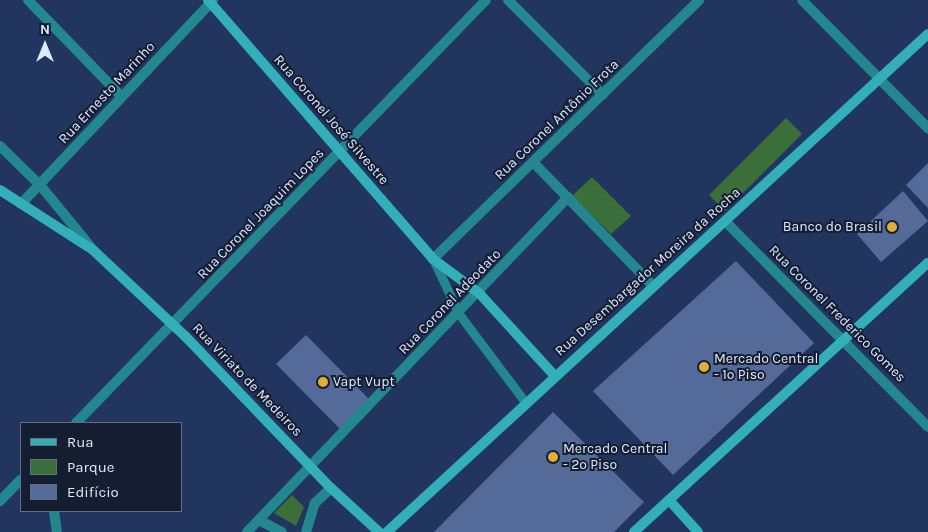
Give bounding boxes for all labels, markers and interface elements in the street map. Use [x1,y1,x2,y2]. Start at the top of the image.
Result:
north arrow [20,20,70,70]
text: N [40,21,50,38]
street label: Rua Ernesto Marinho [55,38,159,148]
street label: Rua Coronel José Silvestre [270,52,392,188]
street label: Rua Coronel Antônio Frota [491,56,623,184]
street label: Rua Coronel Joaquim Lopes [194,145,328,283]
street label: Rua Desembargador Moreira da Rocha [552,184,744,360]
place label: Banco do Brasil [783,219,882,235]
marker: Banco do Brasil [886,221,898,233]
street label: Rua Coronel Frederico Gomes [765,242,909,386]
street label: Rua Coronel Adeodato [395,246,505,358]
street label: Rua Viriato de Medeiros [189,320,305,440]
place label: Mercado Central - 1º Piso [714,351,818,384]
marker: Mercado Central - 1º Piso [698,361,710,373]
place label: Vapt Vupt [333,374,395,390]
marker: Vapt Vupt [317,376,329,388]
legend [20,422,182,512]
text: Rua [67,433,94,451]
place label: Mercado Central - 2º Piso [563,441,667,474]
marker: Mercado Central - 2º Piso [547,451,559,463]
text: Parque [67,458,115,476]
text: Edifício [67,483,119,501]

